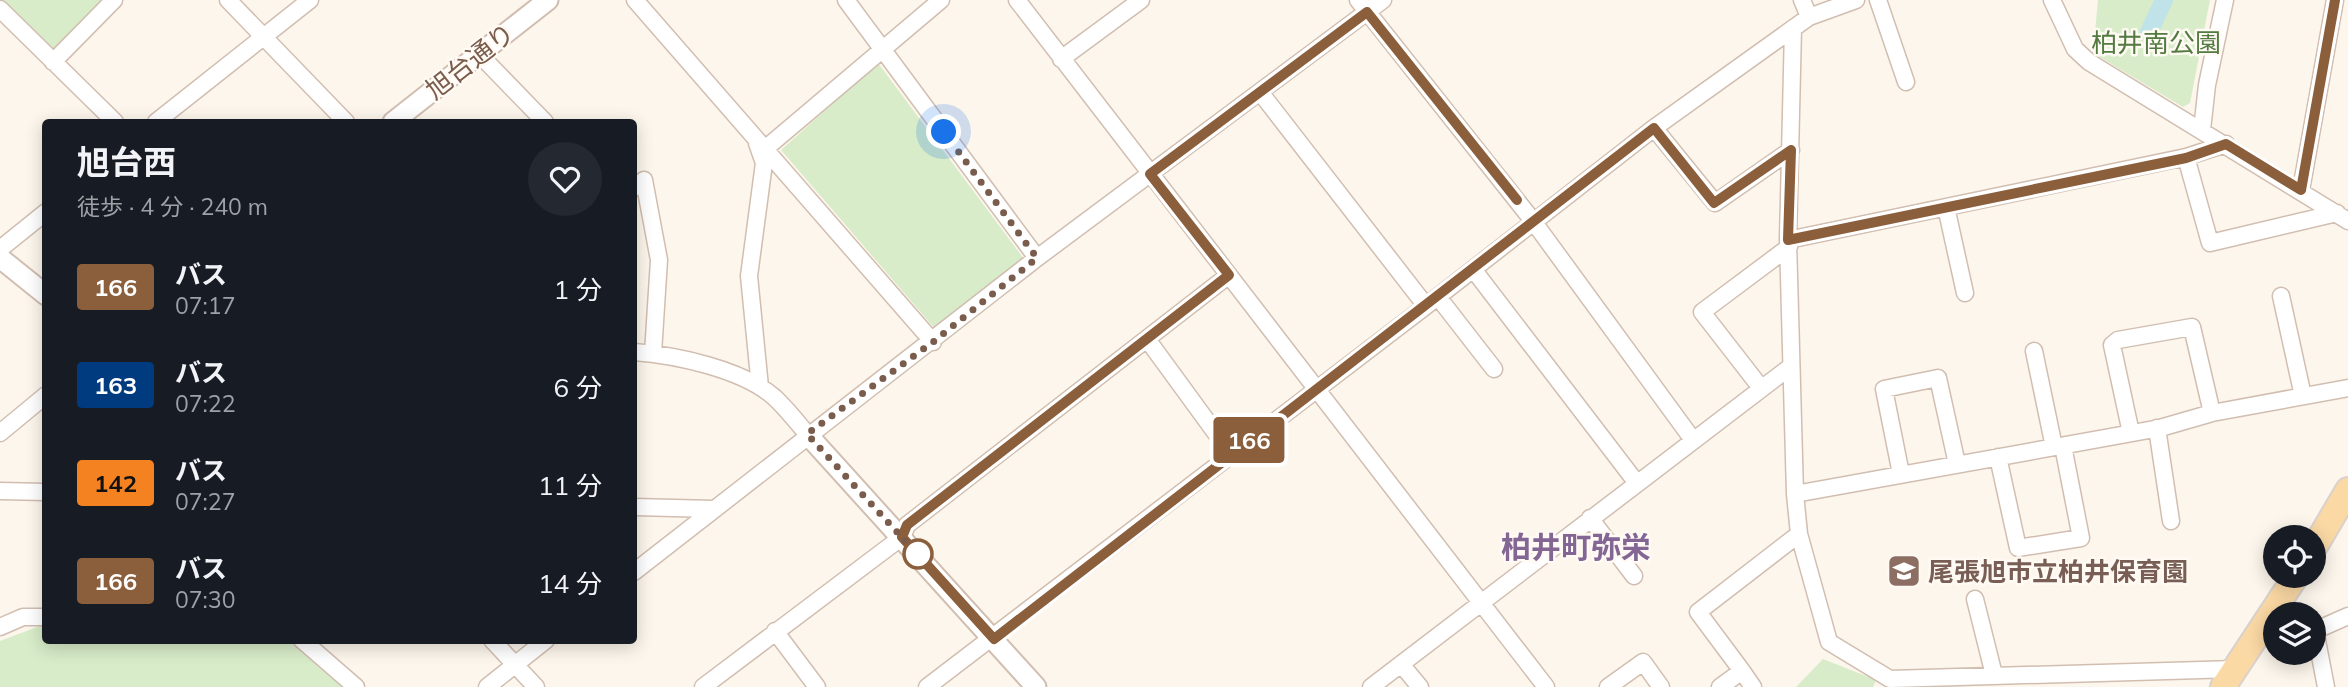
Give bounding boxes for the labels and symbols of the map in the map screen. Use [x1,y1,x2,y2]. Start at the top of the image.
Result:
street label: 旭台通り [419,16,521,106]
park label: 柏井南公園 [2091,26,2221,59]
your location [926,114,961,149]
line badge: 166 [1209,417,1289,463]
district label: 柏井町弥栄 [1501,528,1651,566]
unlabelled marker [903,539,933,569]
school or university icon: 尾張旭市立柏井保育園 [1885,552,1923,590]
place label: 尾張旭市立柏井保育園 [1928,555,2188,588]

